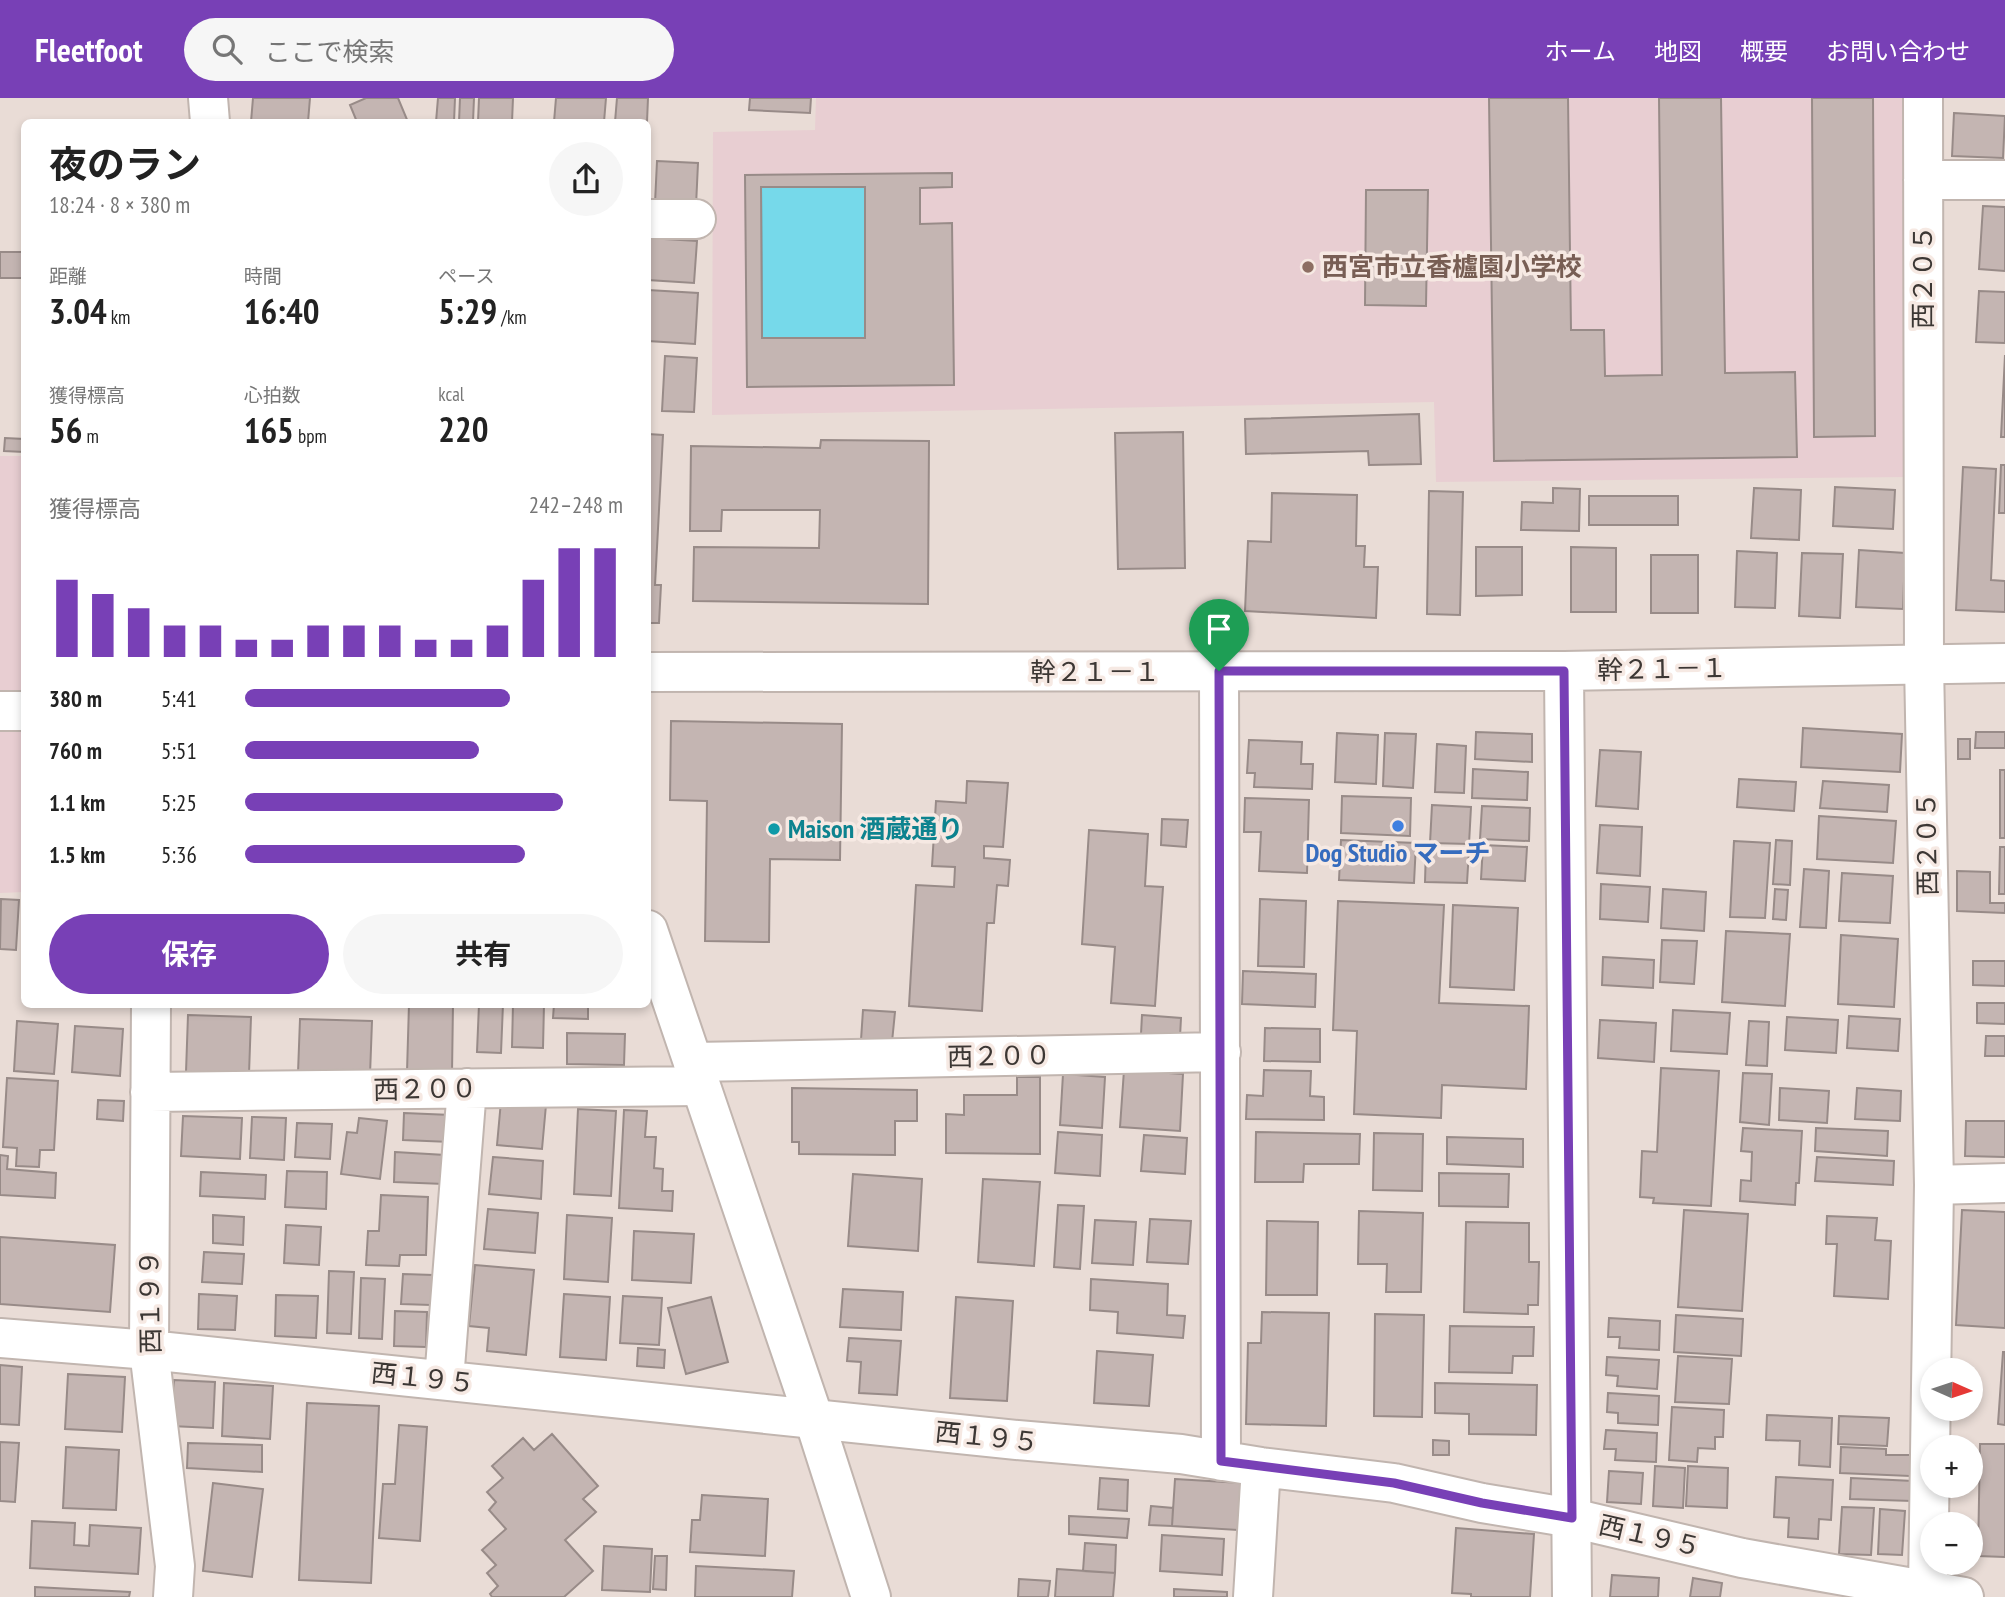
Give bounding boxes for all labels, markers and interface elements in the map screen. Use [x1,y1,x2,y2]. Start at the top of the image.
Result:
search box [184,18,674,81]
text: Fleetfoot [35,28,142,71]
icon: search [208,30,246,68]
text: ここで検索 [264,35,395,68]
text: ホーム [1545,36,1616,67]
text: 地図 [1654,36,1702,67]
text: 概要 [1740,36,1788,67]
text: お問い合わせ [1826,36,1970,67]
text: 夜のラン [49,139,201,188]
button: share [549,142,623,216]
text: 18:24 · 8 × 380 m [49,190,190,219]
street label: 西２０５ [1906,225,1939,329]
place label: 西宮市立香櫨園小学校 [1322,250,1582,283]
marker: 西宮市立香櫨園小学校 [1300,259,1316,275]
text: 距離 [49,264,87,288]
text: 時間 [244,264,282,288]
text: ペース [438,264,494,288]
text: 3.04 [49,288,107,334]
text: 16:40 [244,288,319,334]
text: 5:29 [438,288,497,334]
text: km [107,305,130,329]
text: /km [497,305,527,329]
text: kcal [438,382,464,406]
text: 獲得標高 [49,383,125,407]
text: 心拍数 [244,383,301,407]
text: 220 [438,406,489,452]
text: 56 [49,407,82,453]
text: 165 [244,407,294,453]
text: m [82,424,99,448]
text: bpm [294,424,327,448]
text: 242–248 m [529,490,623,519]
text: 獲得標高 [49,494,141,523]
pin [1189,599,1249,671]
icon: arrive [1200,610,1238,648]
street label: 幹２１－１ [1597,651,1727,686]
street label: 幹２１－１ [1030,655,1160,688]
text: 380 m [49,684,102,713]
text: 5:41 [161,684,197,713]
text: 760 m [49,736,102,765]
text: 5:51 [161,736,197,765]
text: 1.1 km [49,788,105,817]
text: 5:25 [161,788,197,817]
street label: 西２０５ [1909,792,1944,896]
place label: Maison 酒蔵通り [788,812,964,845]
marker: Dog Studio マーチ [1390,818,1406,834]
marker: Maison 酒蔵通り [766,821,782,837]
place label: Dog Studio マーチ [1305,836,1491,869]
text: 1.5 km [49,840,105,869]
text: 5:36 [161,840,197,869]
button: 保存 [49,914,329,994]
button: 共有 [343,914,623,994]
street label: 西２００ [947,1038,1051,1073]
street label: 西２００ [373,1071,477,1106]
street label: 西１９９ [132,1250,167,1354]
street label: 西１９５ [370,1356,476,1399]
north arrow [1920,1358,1983,1421]
map controls [1920,1358,1983,1575]
street label: 西１９５ [934,1415,1040,1458]
button: + [1920,1435,1983,1498]
street label: 西１９５ [1596,1508,1704,1563]
button: − [1920,1512,1983,1575]

